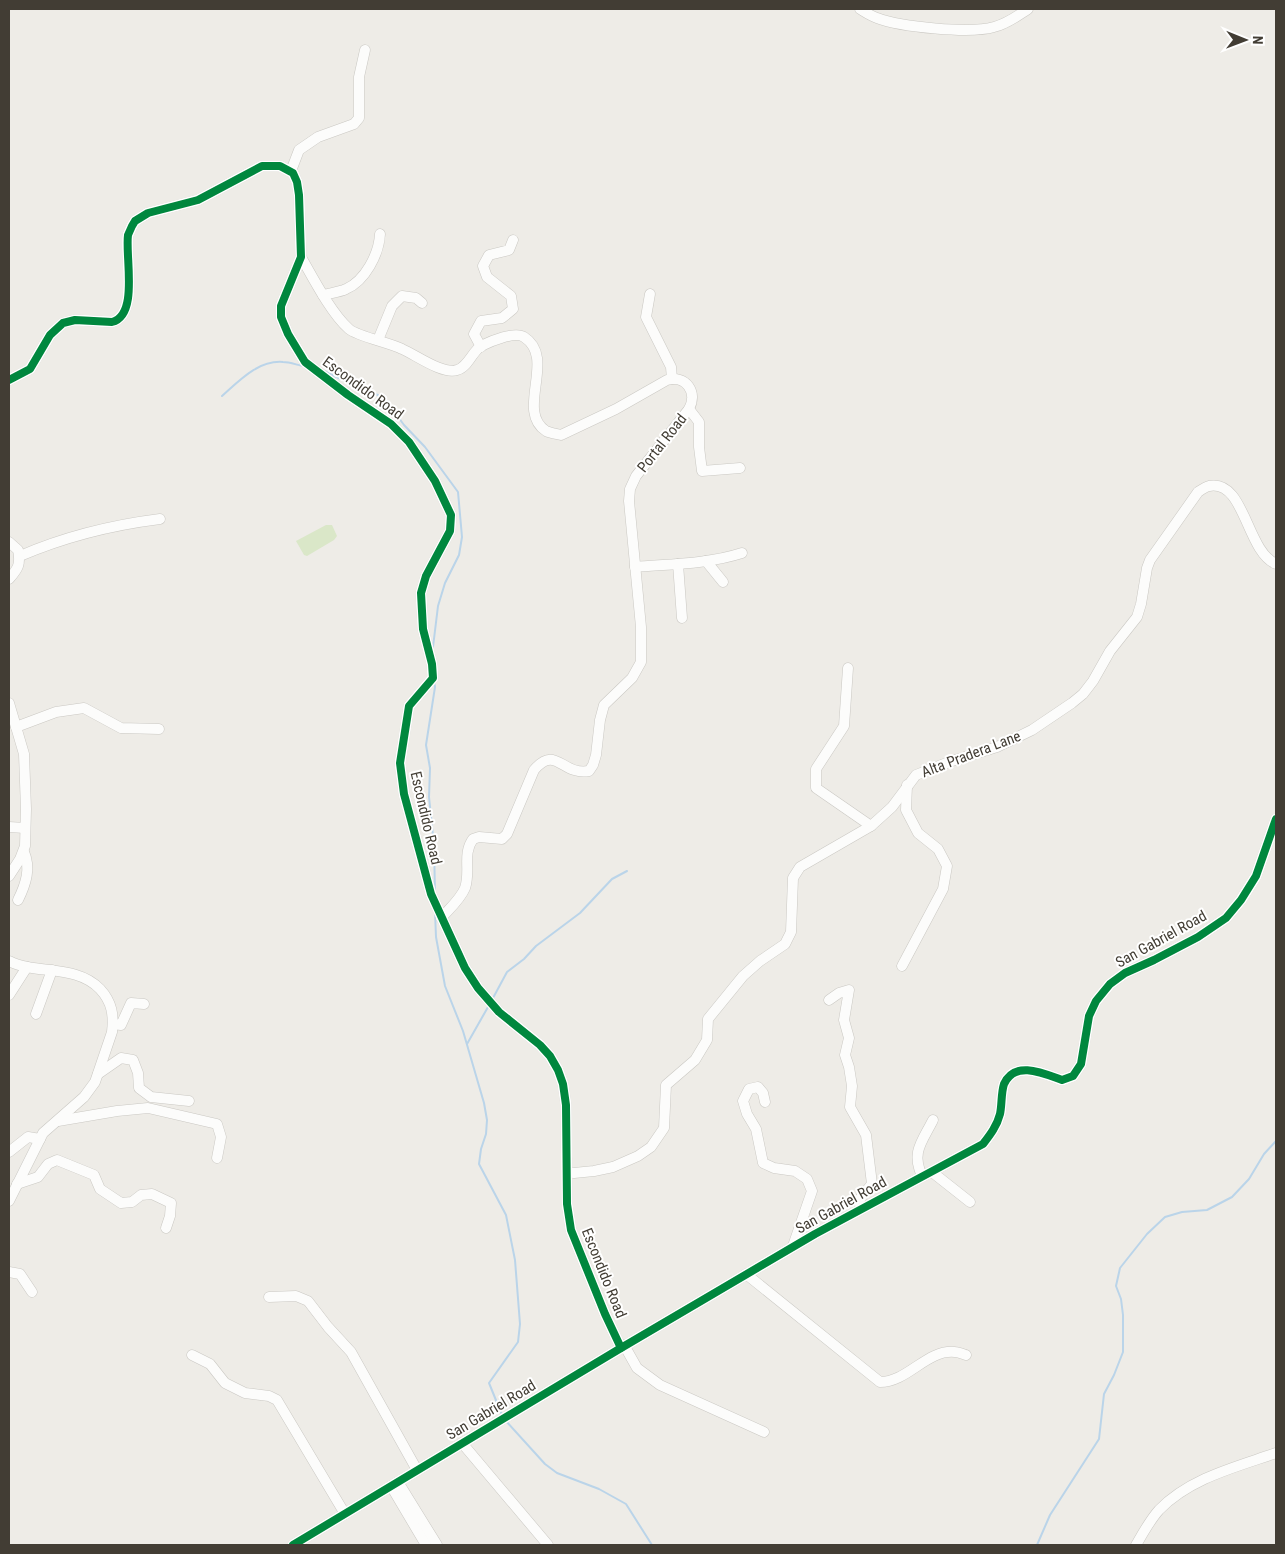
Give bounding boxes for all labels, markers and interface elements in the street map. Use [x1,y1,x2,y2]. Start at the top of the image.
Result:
north arrow [1220,15,1270,65]
text: N [1250,36,1266,45]
street label: Escondido Road [319,353,407,423]
street label: Portal Road [634,410,690,476]
street label: Alta Pradera Lane [919,727,1023,781]
street label: Escondido Road [406,769,446,867]
street label: San Gabriel Road [1112,907,1210,971]
street label: San Gabriel Road [792,1173,890,1237]
street label: Escondido Road [578,1225,630,1321]
street label: San Gabriel Road [443,1376,539,1444]

